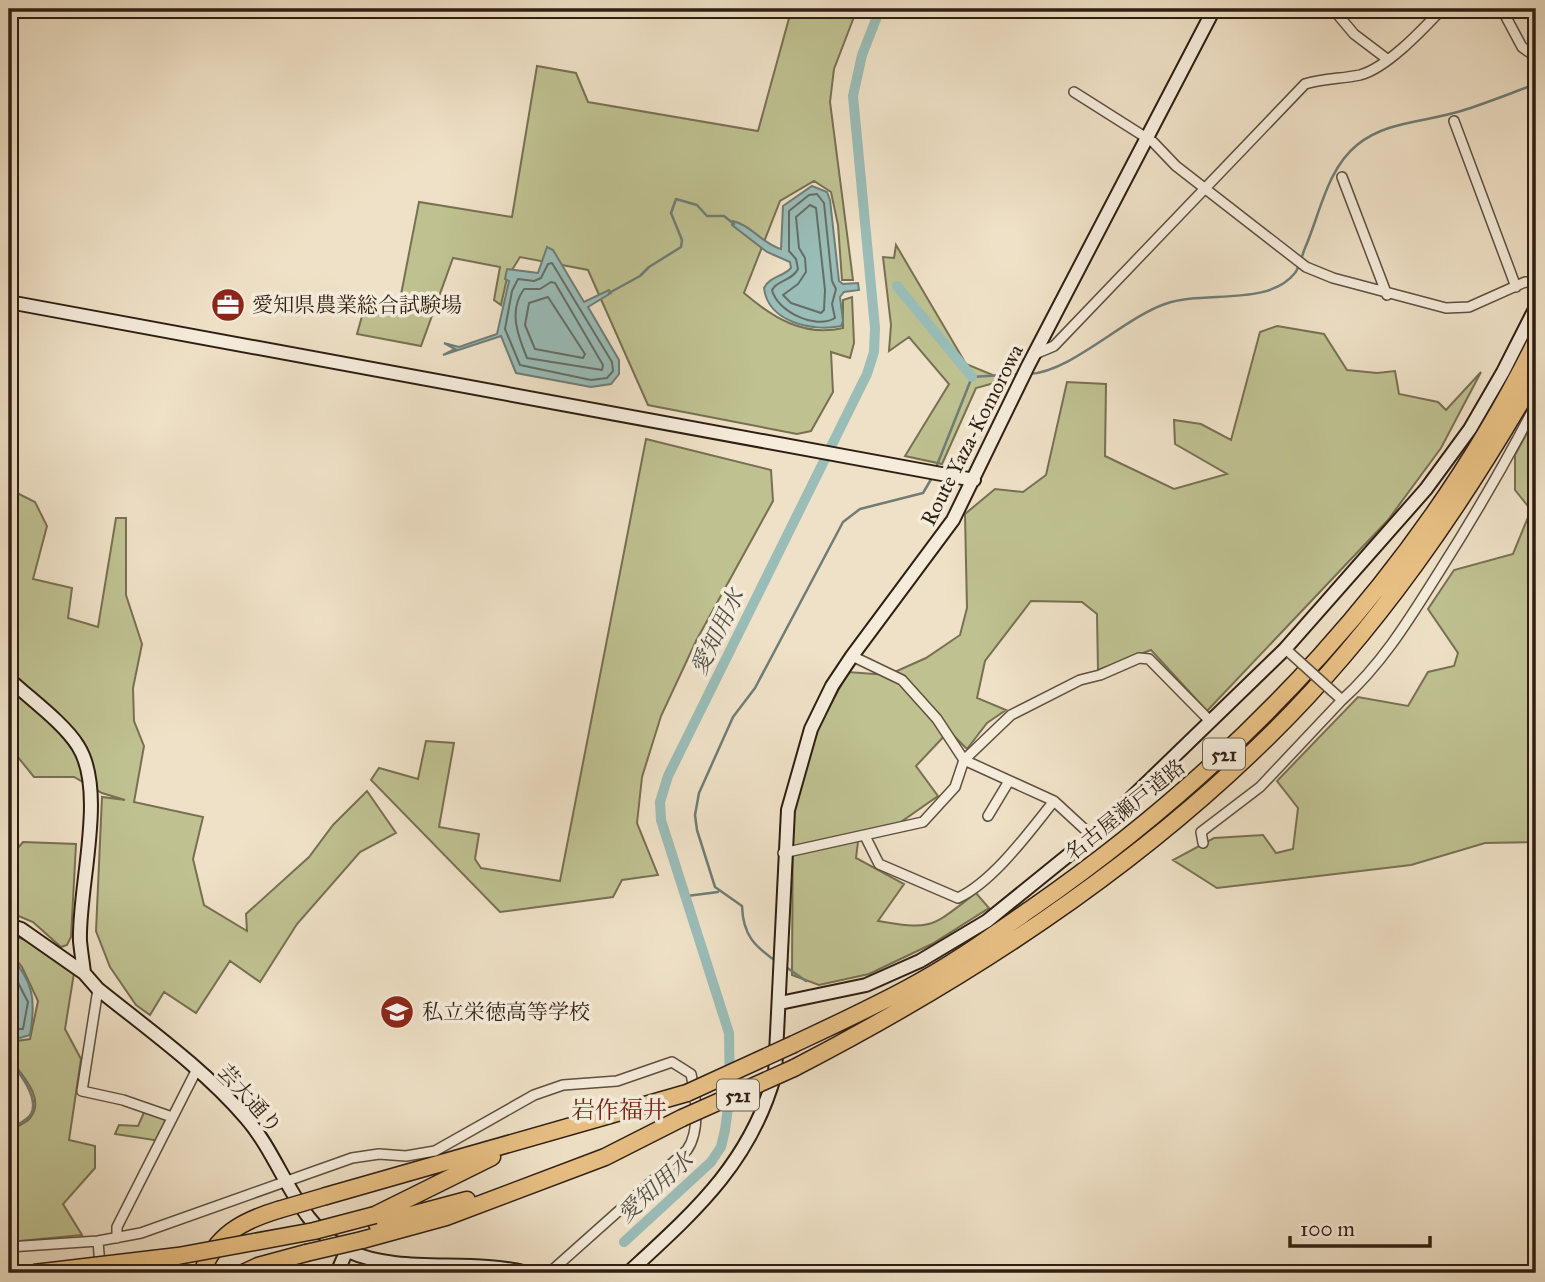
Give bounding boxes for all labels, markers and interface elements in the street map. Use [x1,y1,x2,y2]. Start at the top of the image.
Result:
office icon: 愛知県農業総合試験場 [209,286,247,324]
place label: 愛知県農業総合試験場 [252,292,462,318]
street label: Route Yaza-Komorowa [915,340,1029,530]
water label: 愛知用水 [684,583,751,679]
road number: 521 [1203,738,1245,769]
street label: 名古屋瀬戸道路 [1060,754,1190,866]
school or university icon: 私立栄徳高等学校 [378,993,416,1031]
place label: 私立栄徳高等学校 [422,999,590,1025]
street label: 芸大通り [212,1059,288,1139]
road number: 521 [717,1079,759,1110]
district label: 岩作福井 [571,1095,667,1125]
water label: 愛知用水 [611,1144,700,1228]
scale bar [1290,1205,1430,1249]
text: 100 m [1300,1216,1355,1242]

